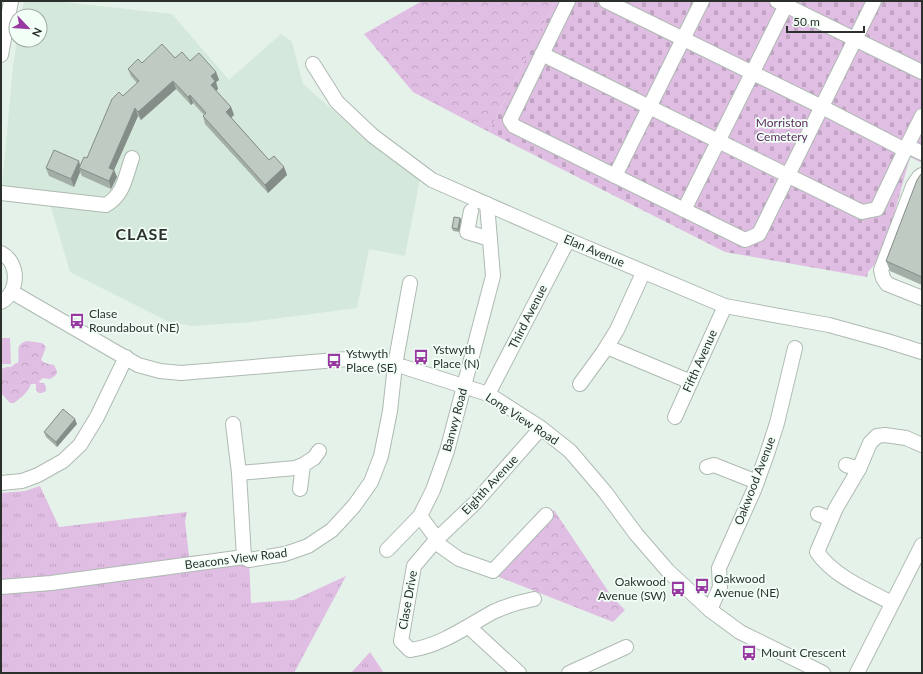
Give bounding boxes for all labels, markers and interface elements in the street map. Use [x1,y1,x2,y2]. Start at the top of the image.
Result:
north arrow [8,8,48,48]
scale bar [787,8,864,34]
text: 50 m [793,14,820,29]
text: N [30,26,45,39]
park label: Morriston Cemetery [756,115,809,144]
district label: CLASE [116,224,168,243]
street label: Elan Avenue [561,231,627,270]
street label: Third Avenue [505,282,550,351]
place label: Clase Roundabout (NE) [89,306,179,335]
bus stop icon: Clase Roundabout (NE) [68,312,86,330]
street label: Fifth Avenue [679,327,720,394]
place label: Ystwyth Place (N) [433,342,480,371]
place label: Ystwyth Place (SE) [346,346,397,375]
bus stop icon: Ystwyth Place (N) [412,348,430,366]
bus stop icon: Ystwyth Place (SE) [325,352,343,370]
street label: Banwy Road [439,386,470,453]
street label: Long View Road [483,389,562,448]
street label: Oakwood Avenue [731,434,778,527]
street label: Eighth Avenue [458,452,521,518]
street label: Beacons View Road [184,545,288,572]
street label: Clase Drive [395,569,420,631]
place label: Oakwood Avenue (NE) [714,571,779,600]
place label: Oakwood Avenue (SW) [598,574,666,603]
bus stop icon: Oakwood Avenue (NE) [693,577,711,595]
bus stop icon: Oakwood Avenue (SW) [669,580,687,598]
bus stop icon: Mount Crescent [740,644,758,662]
place label: Mount Crescent [761,645,847,660]

